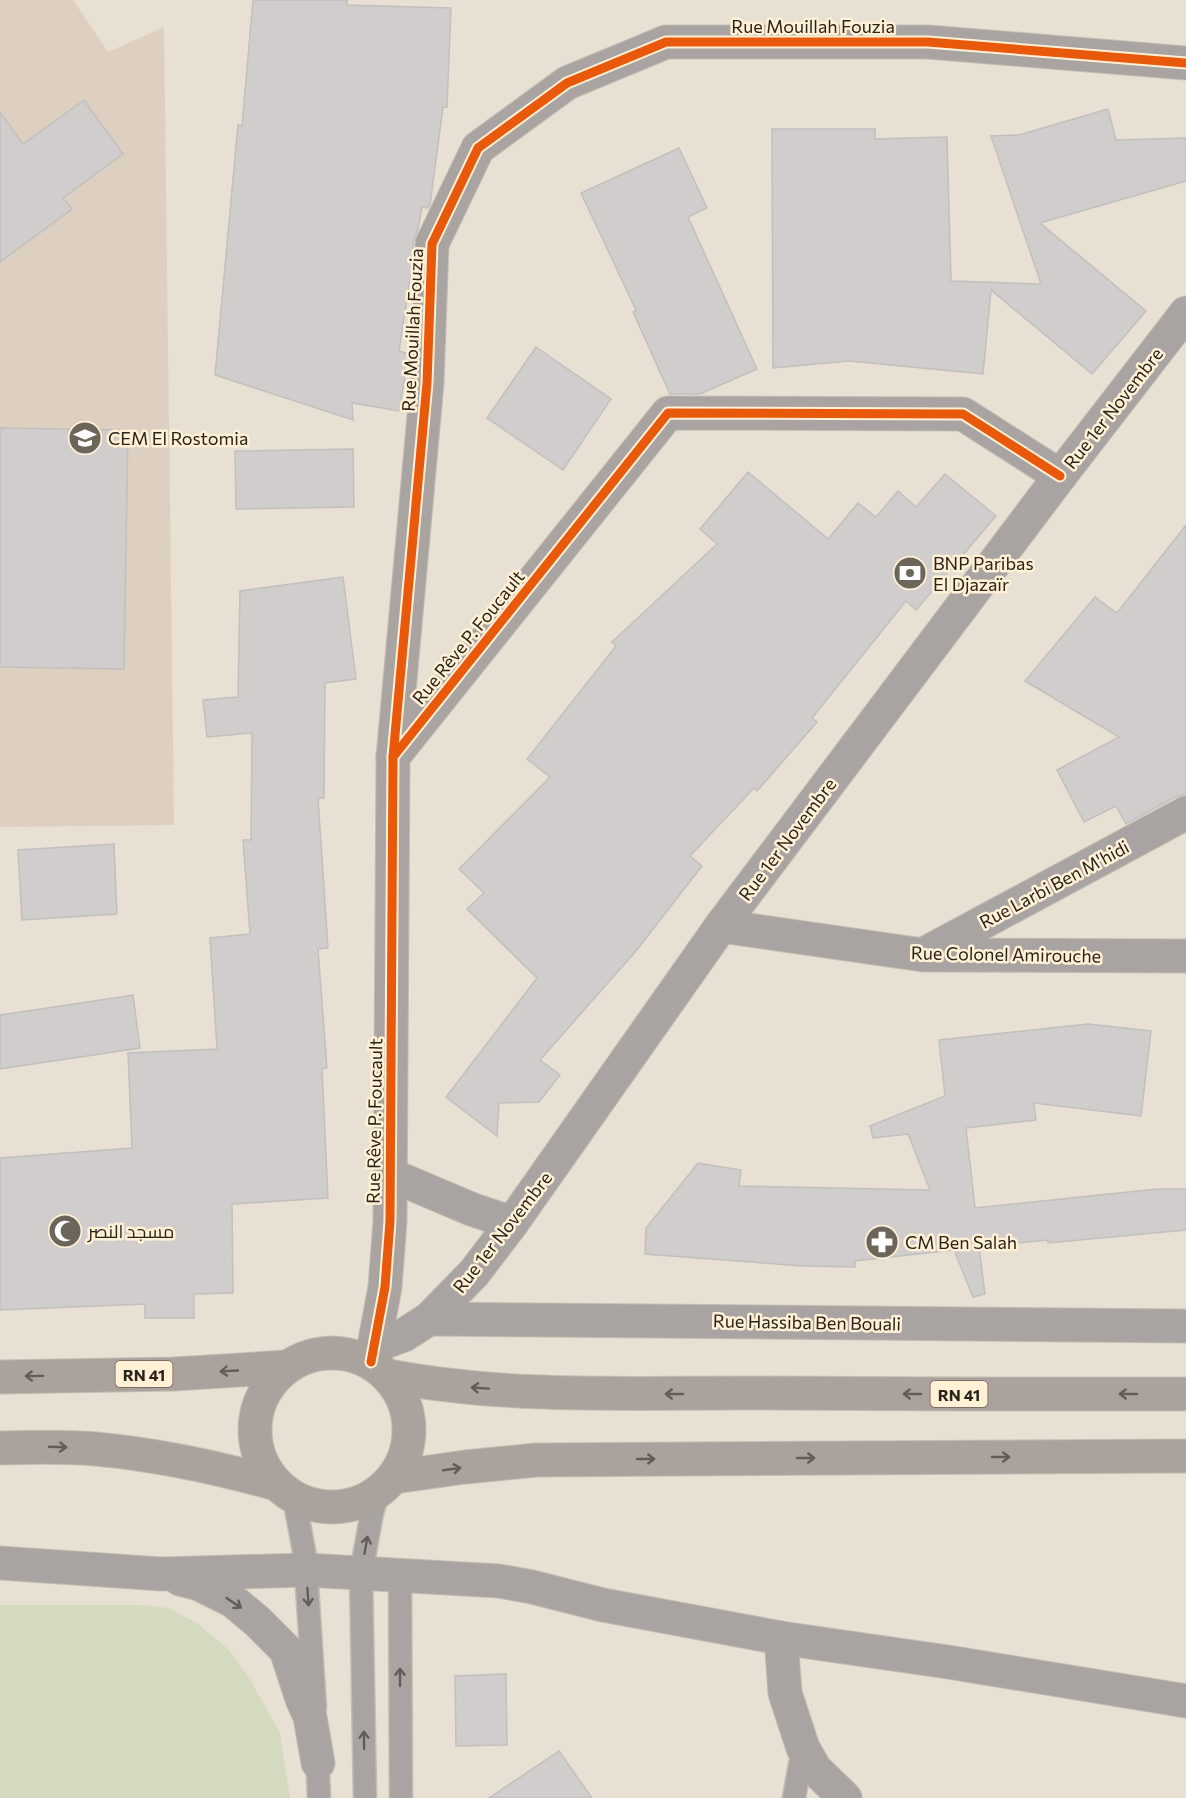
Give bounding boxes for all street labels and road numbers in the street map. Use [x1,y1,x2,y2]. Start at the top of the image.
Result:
street label: Rue Mouillah Fouzia [731,15,895,37]
street label: Rue Mouillah Fouzia [397,248,427,412]
street label: Rue 1er Novembre [1059,343,1167,473]
street label: Rue Rêve P. Foucault [407,566,529,708]
street label: Rue 1er Novembre [734,773,840,905]
street label: Rue Larbi Ben M'hidi [975,835,1133,933]
street label: Rue Colonel Amirouche [911,941,1101,967]
street label: Rue Rêve P. Foucault [362,1038,386,1204]
street label: Rue 1er Novembre [448,1167,556,1297]
street label: Rue Hassiba Ben Bouali [713,1309,901,1335]
road number: RN 41 [116,1361,172,1387]
road number: RN 41 [930,1381,988,1407]

